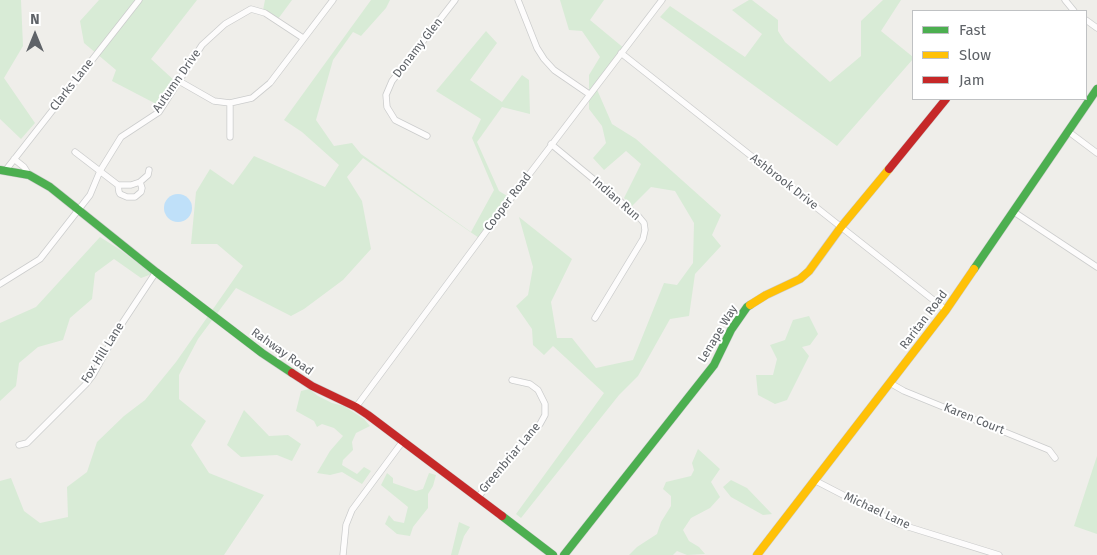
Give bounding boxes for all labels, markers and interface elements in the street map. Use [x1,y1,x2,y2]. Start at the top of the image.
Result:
north arrow [10,10,60,60]
legend [912,10,1087,100]
text: N [30,11,40,28]
street label: Donamy Glen [390,15,446,81]
text: Fast [959,21,986,39]
text: Slow [959,46,991,64]
street label: Autumn Drive [150,47,204,115]
street label: Clarks Lane [47,56,97,114]
text: Jam [959,71,985,89]
street label: Ashbrook Drive [747,151,821,213]
street label: Cooper Road [481,170,535,234]
street label: Indian Run [589,174,643,224]
street label: Raritan Road [897,288,951,352]
street label: Lenape Way [695,303,741,365]
street label: Fox Hill Lane [79,320,127,386]
street label: Rahway Road [248,325,316,379]
street label: Karen Court [942,400,1006,438]
street label: Greenbriar Lane [476,420,544,496]
street label: Michael Lane [842,489,912,533]

